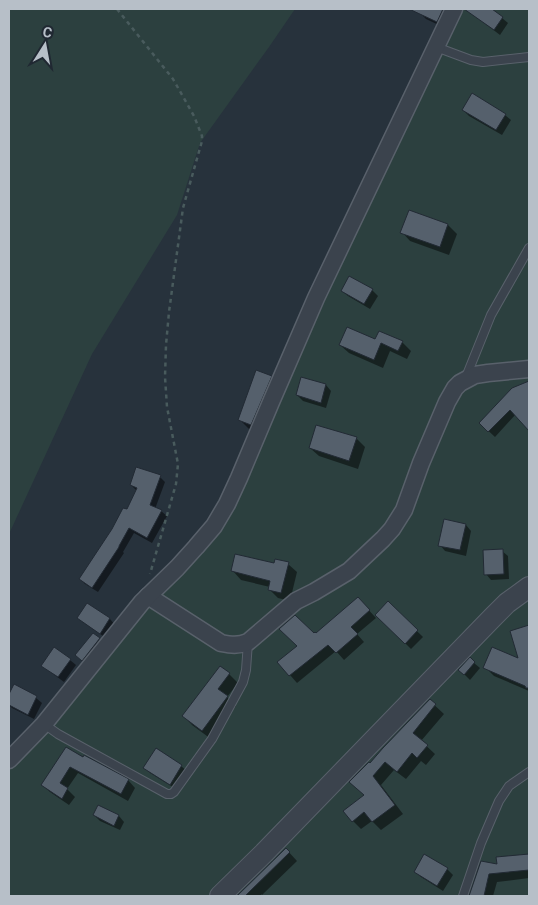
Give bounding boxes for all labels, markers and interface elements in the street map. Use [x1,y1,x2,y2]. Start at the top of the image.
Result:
north arrow [20,20,70,70]
text: С [41,24,54,41]

